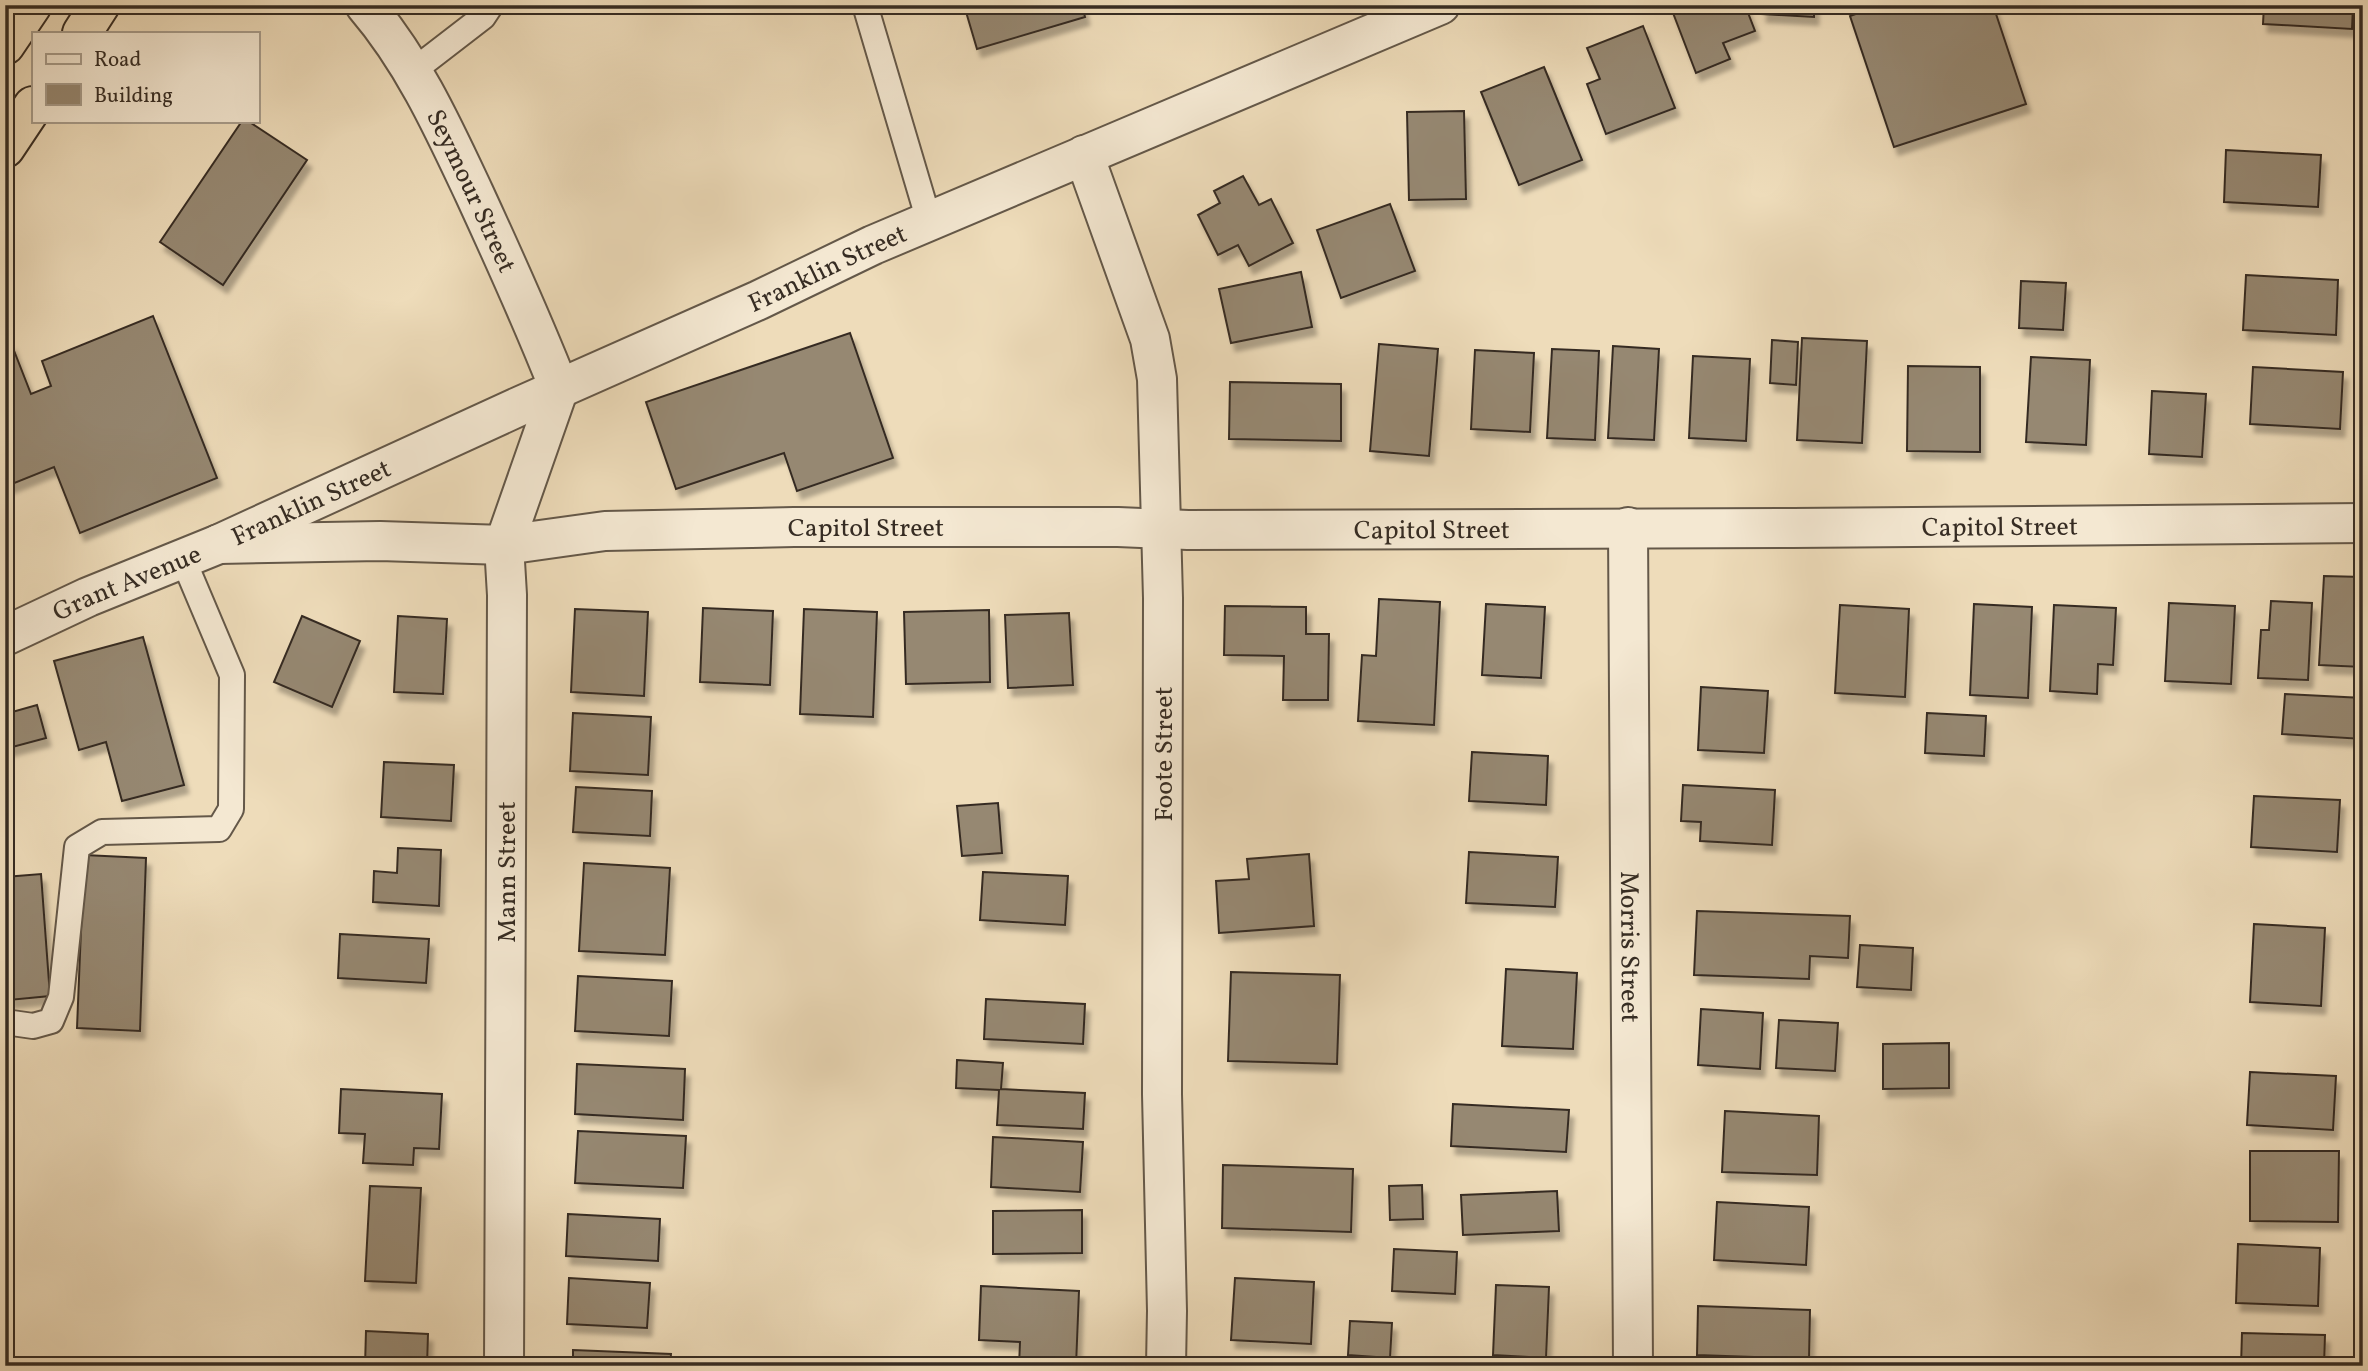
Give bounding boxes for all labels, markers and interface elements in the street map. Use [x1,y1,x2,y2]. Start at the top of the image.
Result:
legend [32,32,259,122]
text: Road [94,46,141,75]
text: Building [94,82,173,111]
street label: Seymour Street [416,104,524,279]
street label: Franklin Street [743,217,913,323]
street label: Franklin Street [226,452,397,556]
street label: Capitol Street [1922,510,2078,547]
street label: Capitol Street [788,511,944,547]
street label: Capitol Street [1354,513,1510,549]
street label: Grant Avenue [47,537,207,631]
street label: Foote Street [1147,686,1183,822]
street label: Mann Street [490,801,526,943]
street label: Morris Street [1610,871,1647,1023]

